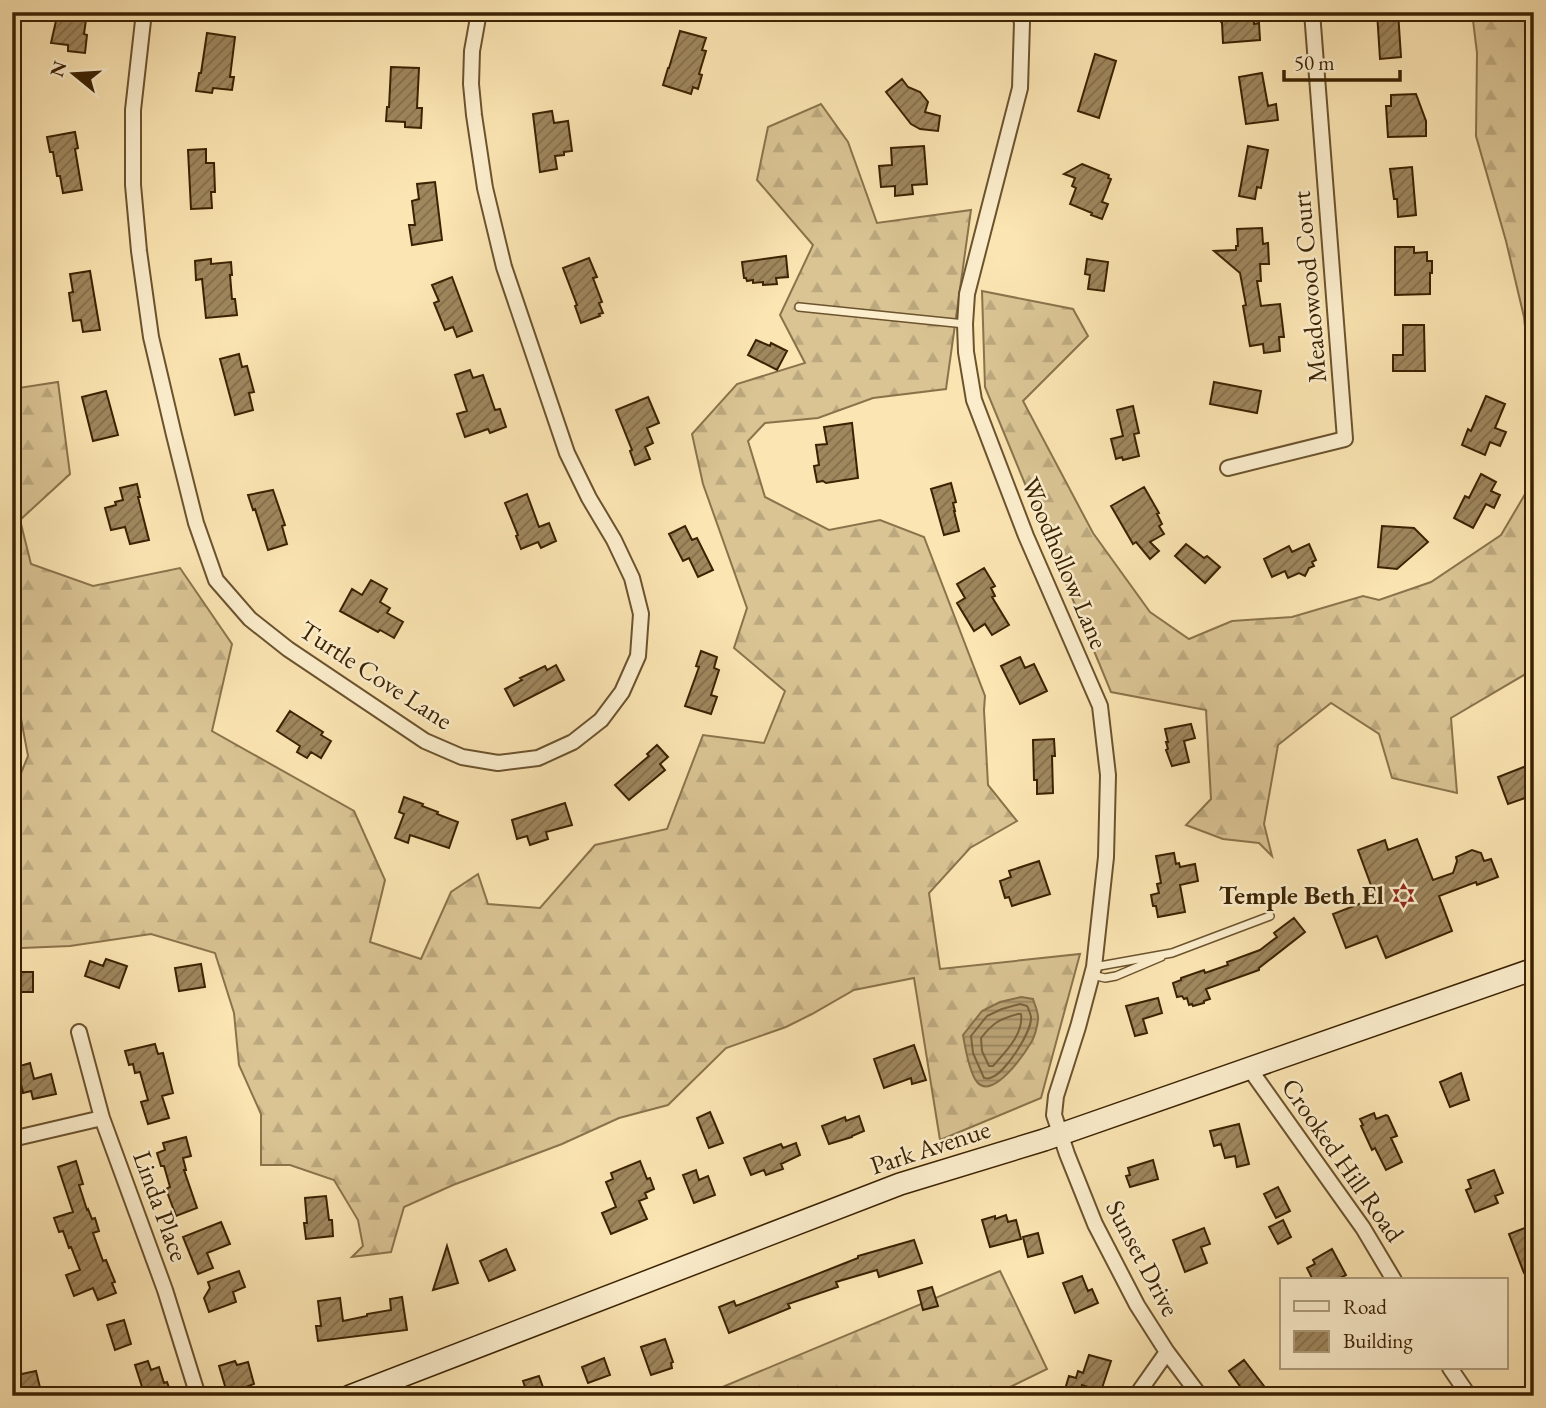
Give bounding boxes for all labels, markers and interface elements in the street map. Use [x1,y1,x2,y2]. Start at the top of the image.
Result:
north arrow [38,38,108,108]
scale bar [1284,38,1399,82]
text: 50 m [1294,49,1335,76]
text: N [44,57,73,80]
street label: Meadowood Court [1284,190,1334,384]
street label: Woodhollow Lane [1014,472,1116,654]
street label: Turtle Cove Lane [293,613,459,737]
place label: Temple Beth El [1219,878,1384,912]
synagogue icon: Temple Beth El [1390,881,1418,909]
street label: Crooked Hill Road [1274,1071,1413,1249]
street label: Park Avenue [866,1112,994,1182]
street label: Linda Place [125,1146,197,1266]
street label: Sunset Drive [1098,1194,1188,1322]
legend [1280,1278,1508,1370]
text: Road [1343,1293,1387,1320]
text: Building [1343,1327,1413,1354]

